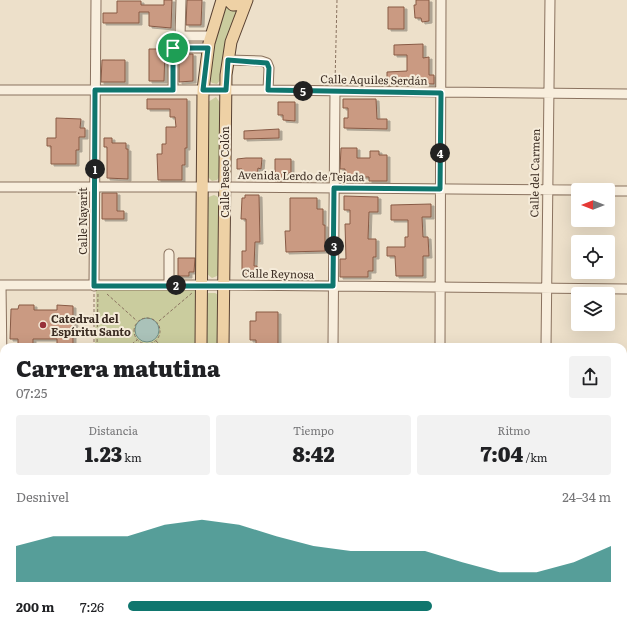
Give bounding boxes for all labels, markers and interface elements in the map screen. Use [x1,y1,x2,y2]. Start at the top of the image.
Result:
pin [156,31,190,65]
icon: arrive [162,37,184,59]
street label: Calle Aquiles Serdán [320,70,428,88]
pin: 5 [293,81,313,101]
text: 5 [300,83,306,99]
street label: Calle Paseo Colón [216,126,232,218]
street label: Calle del Carmen [525,128,543,218]
pin: 4 [430,143,450,163]
text: 4 [437,145,443,161]
pin: 1 [85,159,105,179]
text: 1 [93,161,97,177]
street label: Avenida Lerdo de Tejada [237,166,365,184]
north arrow [571,183,615,227]
map controls [571,183,615,331]
street label: Calle Nayarit [74,187,90,255]
button: locate [571,235,615,279]
pin: 3 [324,236,344,256]
text: 3 [331,238,337,254]
street label: Calle Reynosa [242,264,315,282]
pin: 2 [166,275,186,295]
text: 2 [173,277,179,293]
button: layers [571,287,615,331]
place label: Catedral del Espíritu Santo [51,310,131,339]
marker: Catedral del Espíritu Santo [38,320,48,330]
text: Carrera matutina [16,351,220,384]
button: share [569,356,611,398]
text: 07:25 [16,383,47,402]
text: Distancia [88,422,138,438]
text: Tiempo [293,422,334,438]
text: Ritmo [498,422,530,438]
text: 1.23 [85,438,122,468]
text: 8:42 [292,438,335,468]
text: 7:04 [480,438,523,468]
text: km [122,449,142,465]
text: /km [523,449,547,465]
text: Desnivel [16,487,69,506]
text: 24–34 m [562,487,611,506]
text: 200 m [16,597,55,616]
text: 7:26 [80,597,104,616]

